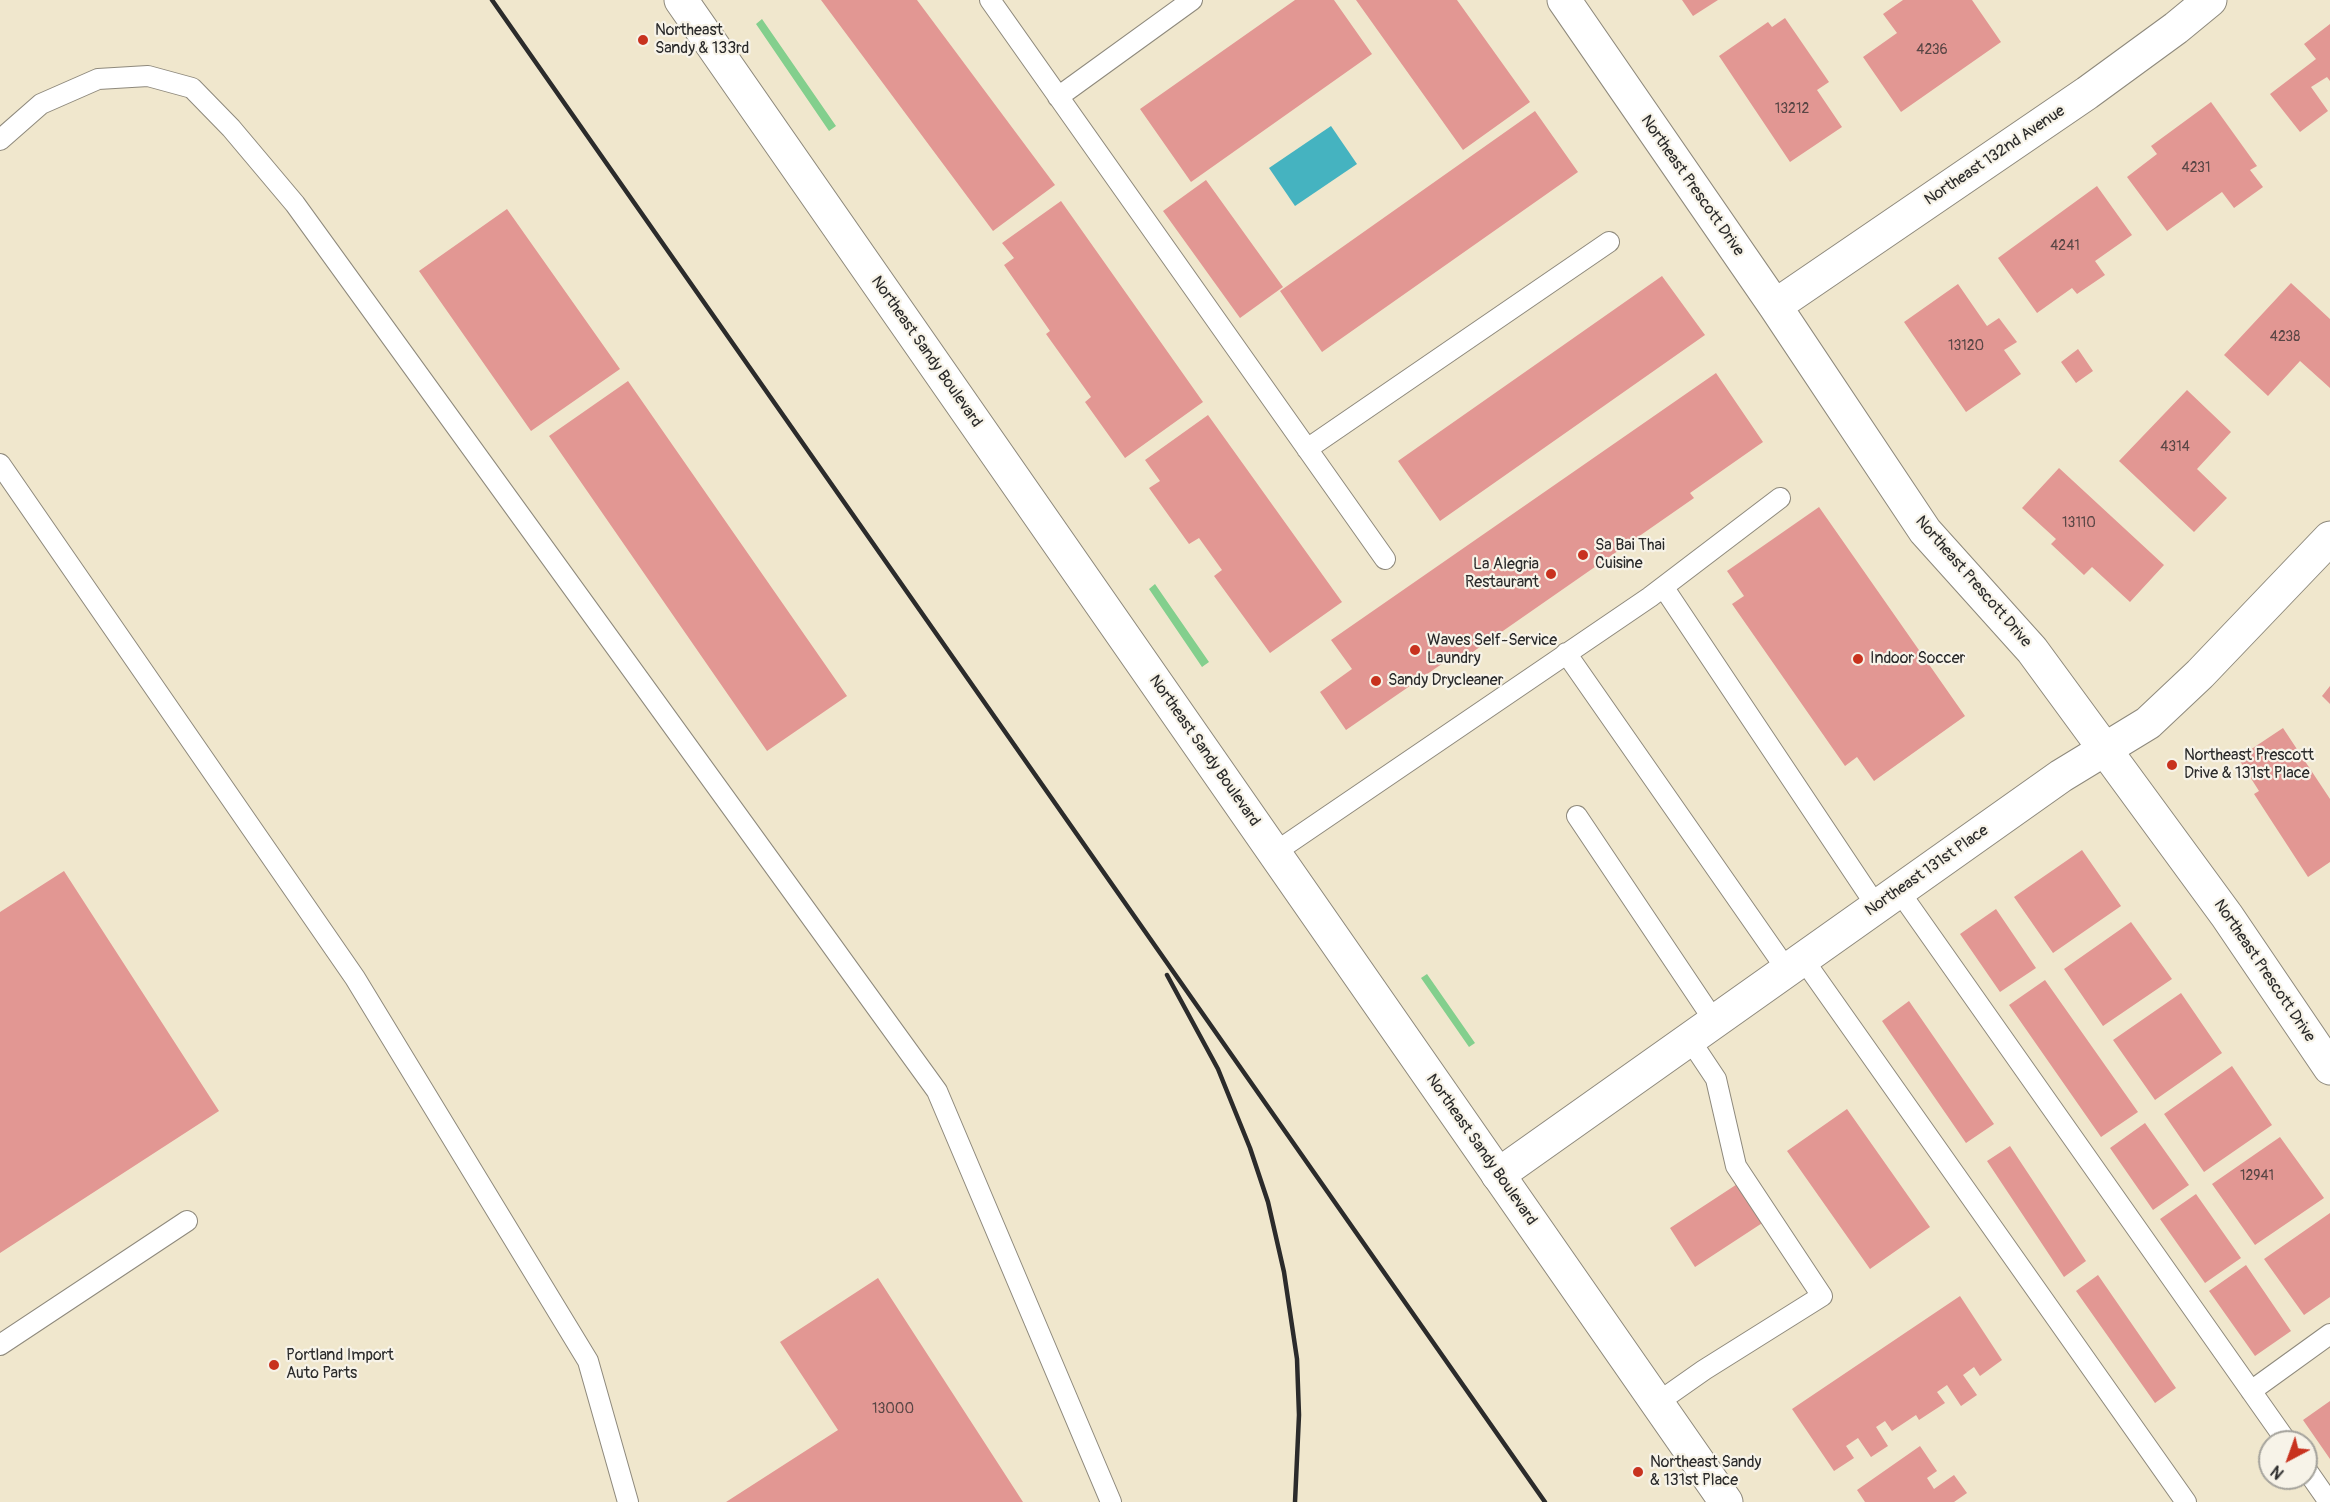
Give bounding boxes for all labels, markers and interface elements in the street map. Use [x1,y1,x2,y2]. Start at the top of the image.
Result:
place label: Northeast Sandy & 133rd [655,21,749,59]
marker: Northeast Sandy & 133rd [636,33,650,47]
house number: 4236 [1916,42,1948,58]
house number: 13212 [1775,101,1809,117]
street label: Northeast 132nd Avenue [1921,102,2069,210]
street label: Northeast Prescott Drive [1636,112,1748,260]
house number: 4231 [2182,160,2210,176]
house number: 4241 [2050,238,2080,254]
street label: Northeast Sandy Boulevard [866,273,986,431]
house number: 4238 [2270,329,2300,345]
house number: 13120 [1948,338,1984,354]
house number: 4314 [2160,439,2190,455]
street label: Northeast Prescott Drive [1911,512,2035,652]
house number: 13110 [2062,515,2096,531]
place label: Sa Bai Thai Cuisine [1595,536,1665,574]
marker: Sa Bai Thai Cuisine [1576,548,1590,562]
place label: La Alegria Restaurant [1465,555,1539,593]
marker: La Alegria Restaurant [1544,567,1558,581]
place label: Waves Self-Service Laundry [1427,631,1557,669]
marker: Waves Self-Service Laundry [1408,643,1422,657]
place label: Indoor Soccer [1870,649,1965,669]
marker: Indoor Soccer [1851,652,1865,666]
place label: Sandy Drycleaner [1388,671,1503,691]
street label: Northeast Sandy Boulevard [1144,672,1264,830]
marker: Sandy Drycleaner [1369,674,1383,688]
place label: Northeast Prescott Drive & 131st Place [2184,746,2314,784]
marker: Northeast Prescott Drive & 131st Place [2165,758,2179,772]
street label: Northeast 131st Place [1862,821,1992,921]
street label: Northeast Prescott Drive [2209,896,2319,1046]
street label: Northeast Sandy Boulevard [1421,1071,1541,1229]
house number: 12941 [2240,1168,2274,1184]
place label: Portland Import Auto Parts [286,1346,394,1384]
marker: Portland Import Auto Parts [267,1358,281,1372]
house number: 13000 [872,1401,914,1417]
north arrow [2258,1430,2318,1490]
place label: Northeast Sandy & 131st Place [1650,1453,1761,1491]
text: N [2267,1461,2288,1483]
marker: Northeast Sandy & 131st Place [1631,1465,1645,1479]

